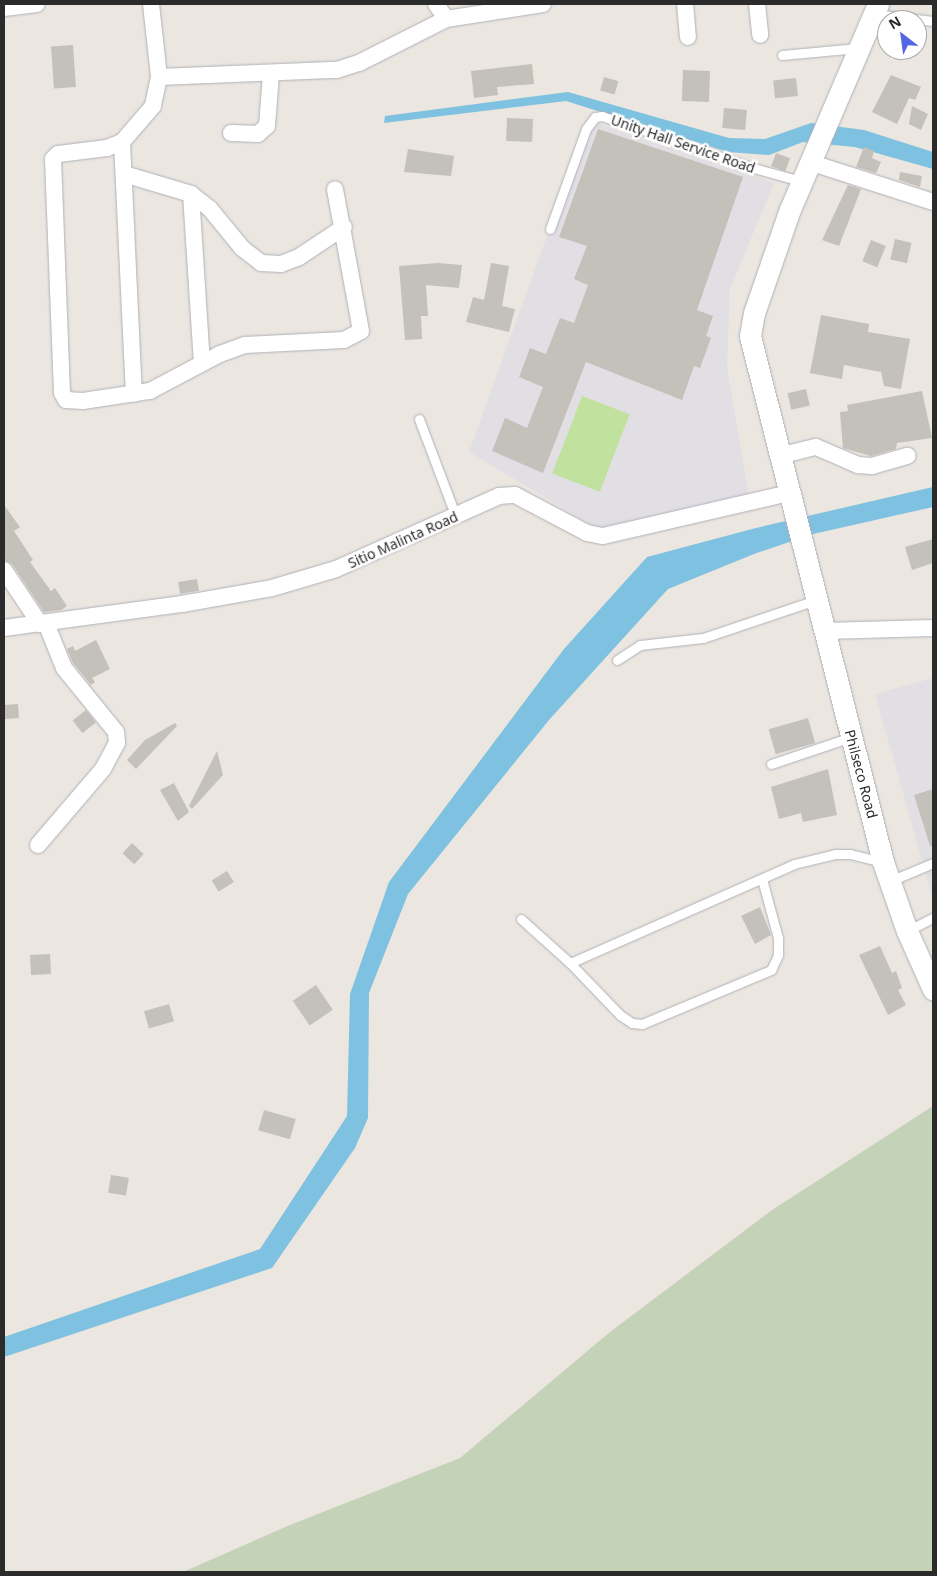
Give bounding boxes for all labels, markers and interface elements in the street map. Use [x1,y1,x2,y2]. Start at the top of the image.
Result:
north arrow [877,10,927,60]
text: N [885,11,904,34]
street label: Unity Hall Service Road [609,111,757,177]
street label: Sitio Malinta Road [345,508,461,572]
street label: Philseco Road [841,728,881,820]

